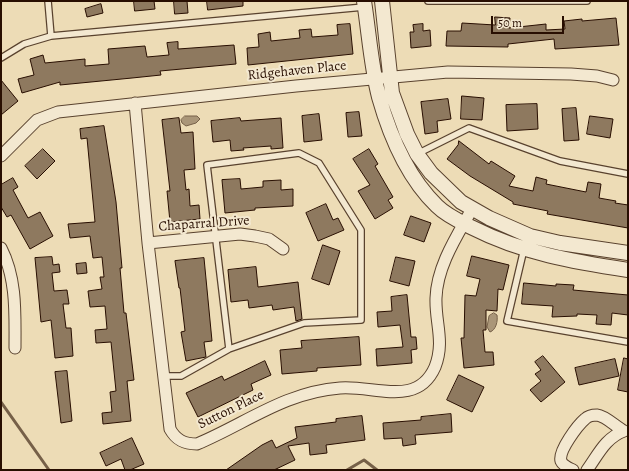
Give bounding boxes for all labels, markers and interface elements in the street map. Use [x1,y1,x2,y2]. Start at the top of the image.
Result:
scale bar [493,8,566,34]
text: 50 m [498,15,522,31]
street label: Ridgehaven Place [247,57,347,85]
street label: Chaparral Drive [158,212,250,236]
street label: Sutton Place [195,387,267,433]

